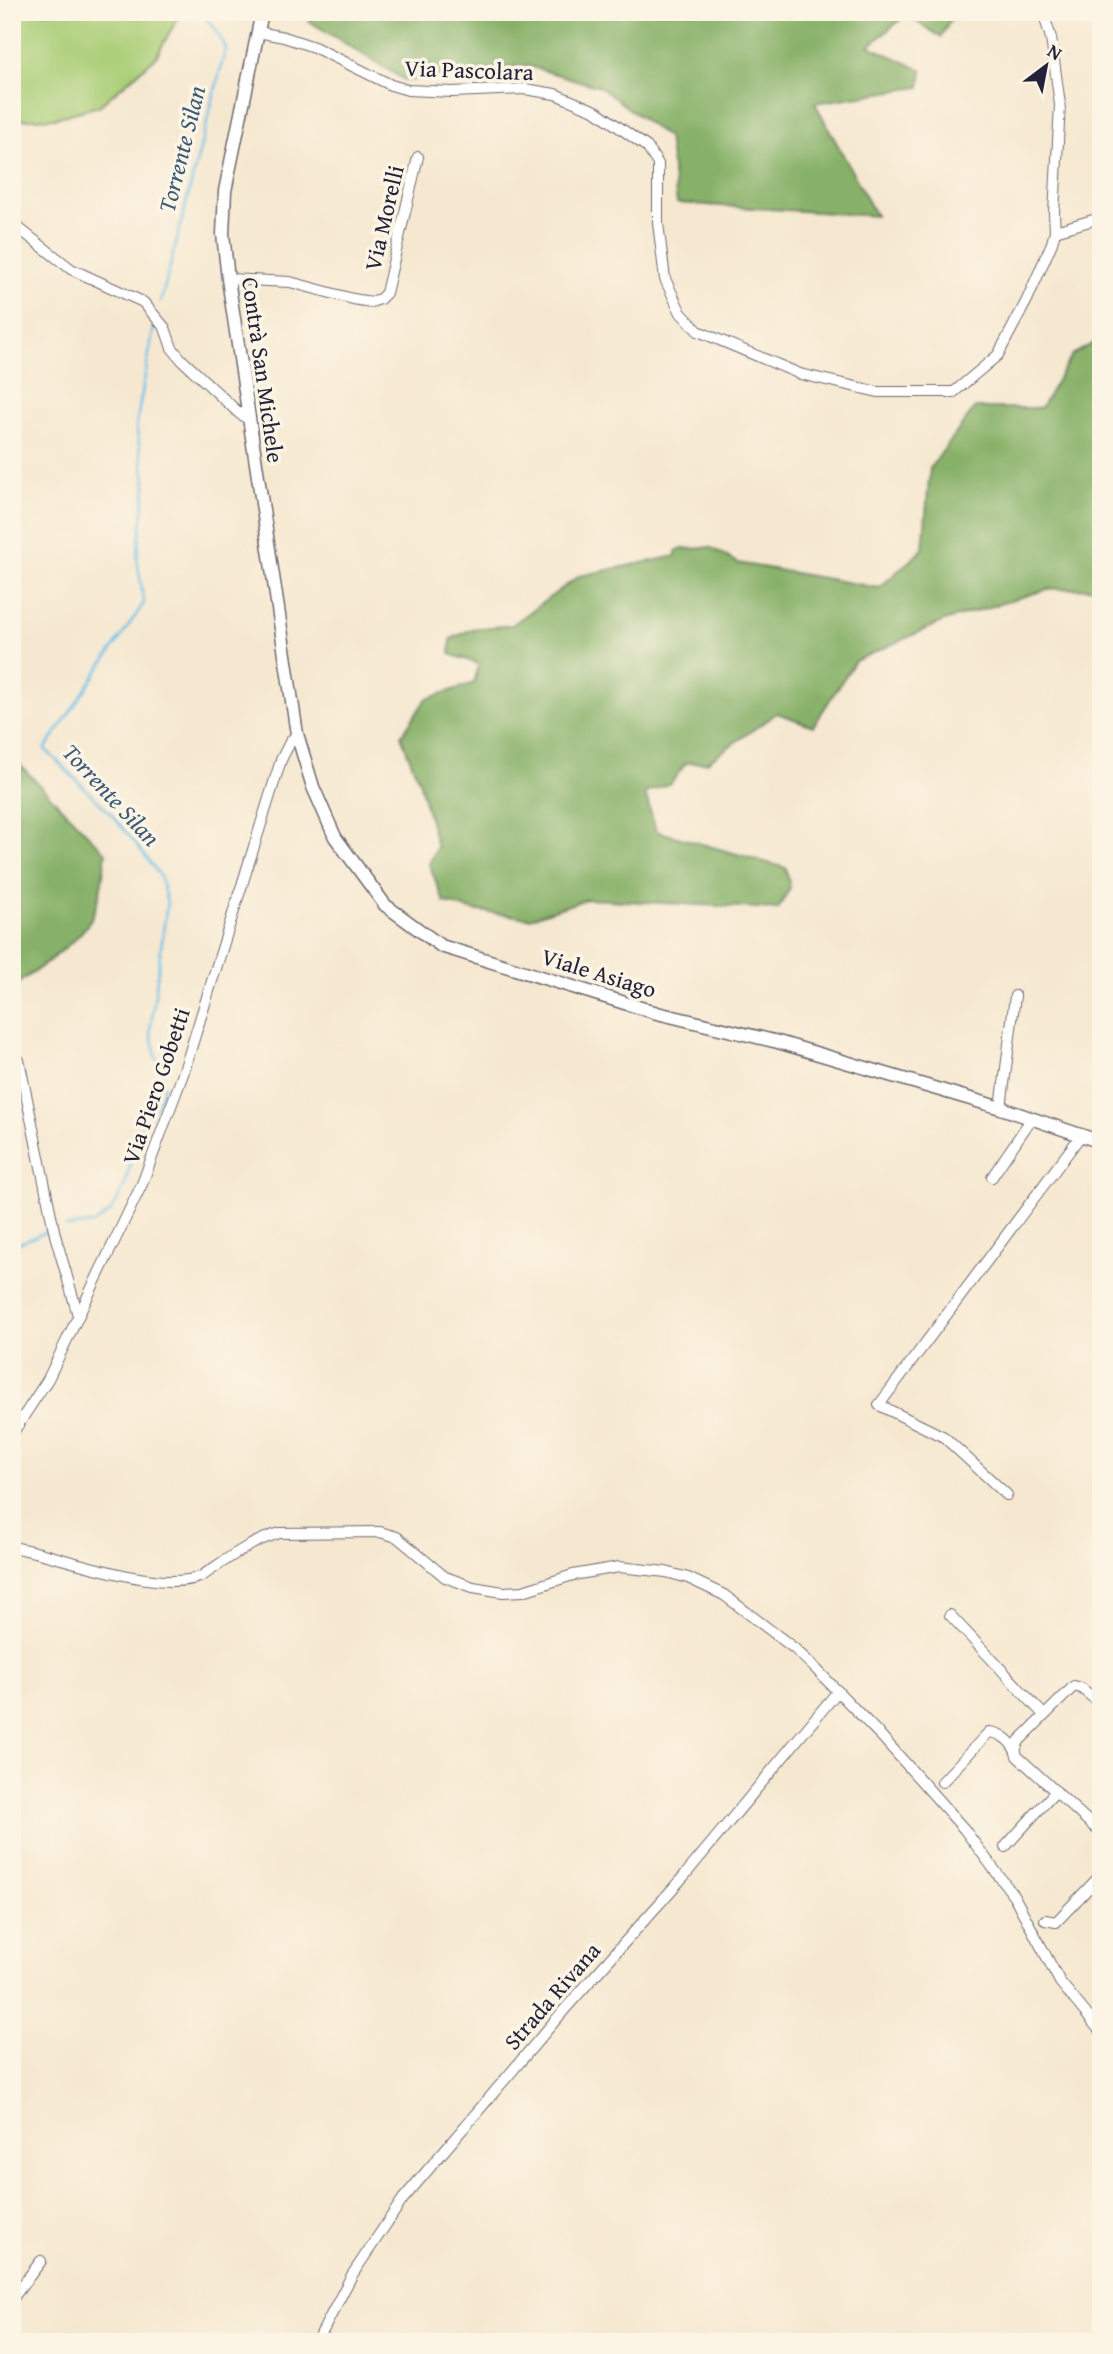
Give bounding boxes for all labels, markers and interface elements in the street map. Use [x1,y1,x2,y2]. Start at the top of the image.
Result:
north arrow [1012,32,1082,102]
text: N [1042,36,1068,67]
street label: Via Pascolara [404,51,534,88]
water label: Torrente Silan [149,82,214,216]
street label: Via Morelli [355,162,412,274]
street label: Contrà San Michele [234,275,293,465]
water label: Torrente Silan [54,735,168,854]
street label: Viale Asiago [538,939,661,1006]
street label: Via Piero Gobetti [113,1003,198,1169]
street label: Strada Rivana [496,1935,608,2057]

